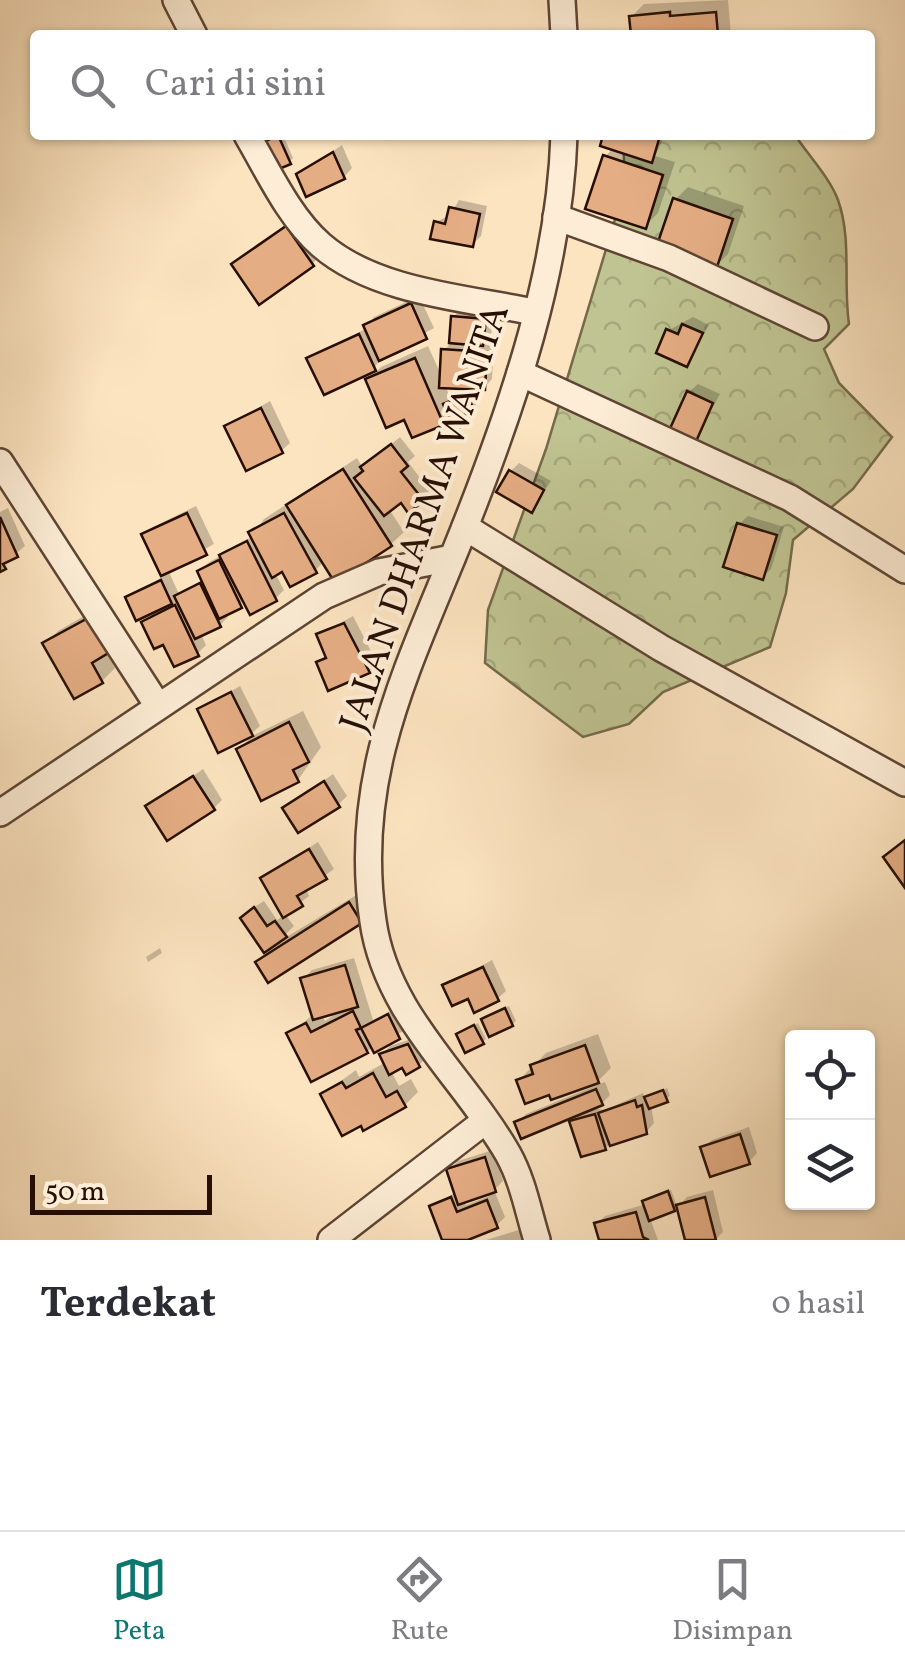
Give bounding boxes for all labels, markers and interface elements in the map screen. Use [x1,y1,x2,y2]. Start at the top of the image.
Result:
search box [30,30,875,140]
icon: search [65,58,120,113]
text: Cari di sini [145,59,326,112]
street label: JALAN DHARMA WANITA [328,297,524,739]
map controls [785,1030,875,1210]
button: locate [785,1030,875,1120]
button: layers [785,1120,875,1210]
scale bar [30,1170,212,1214]
text: 50 m [45,1173,105,1212]
text: Terdekat [40,1276,216,1335]
text: 0 hasil [771,1283,865,1327]
tab: Peta [112,1552,167,1651]
tab: Rute [391,1552,448,1651]
tab: Disimpan [672,1552,793,1651]

